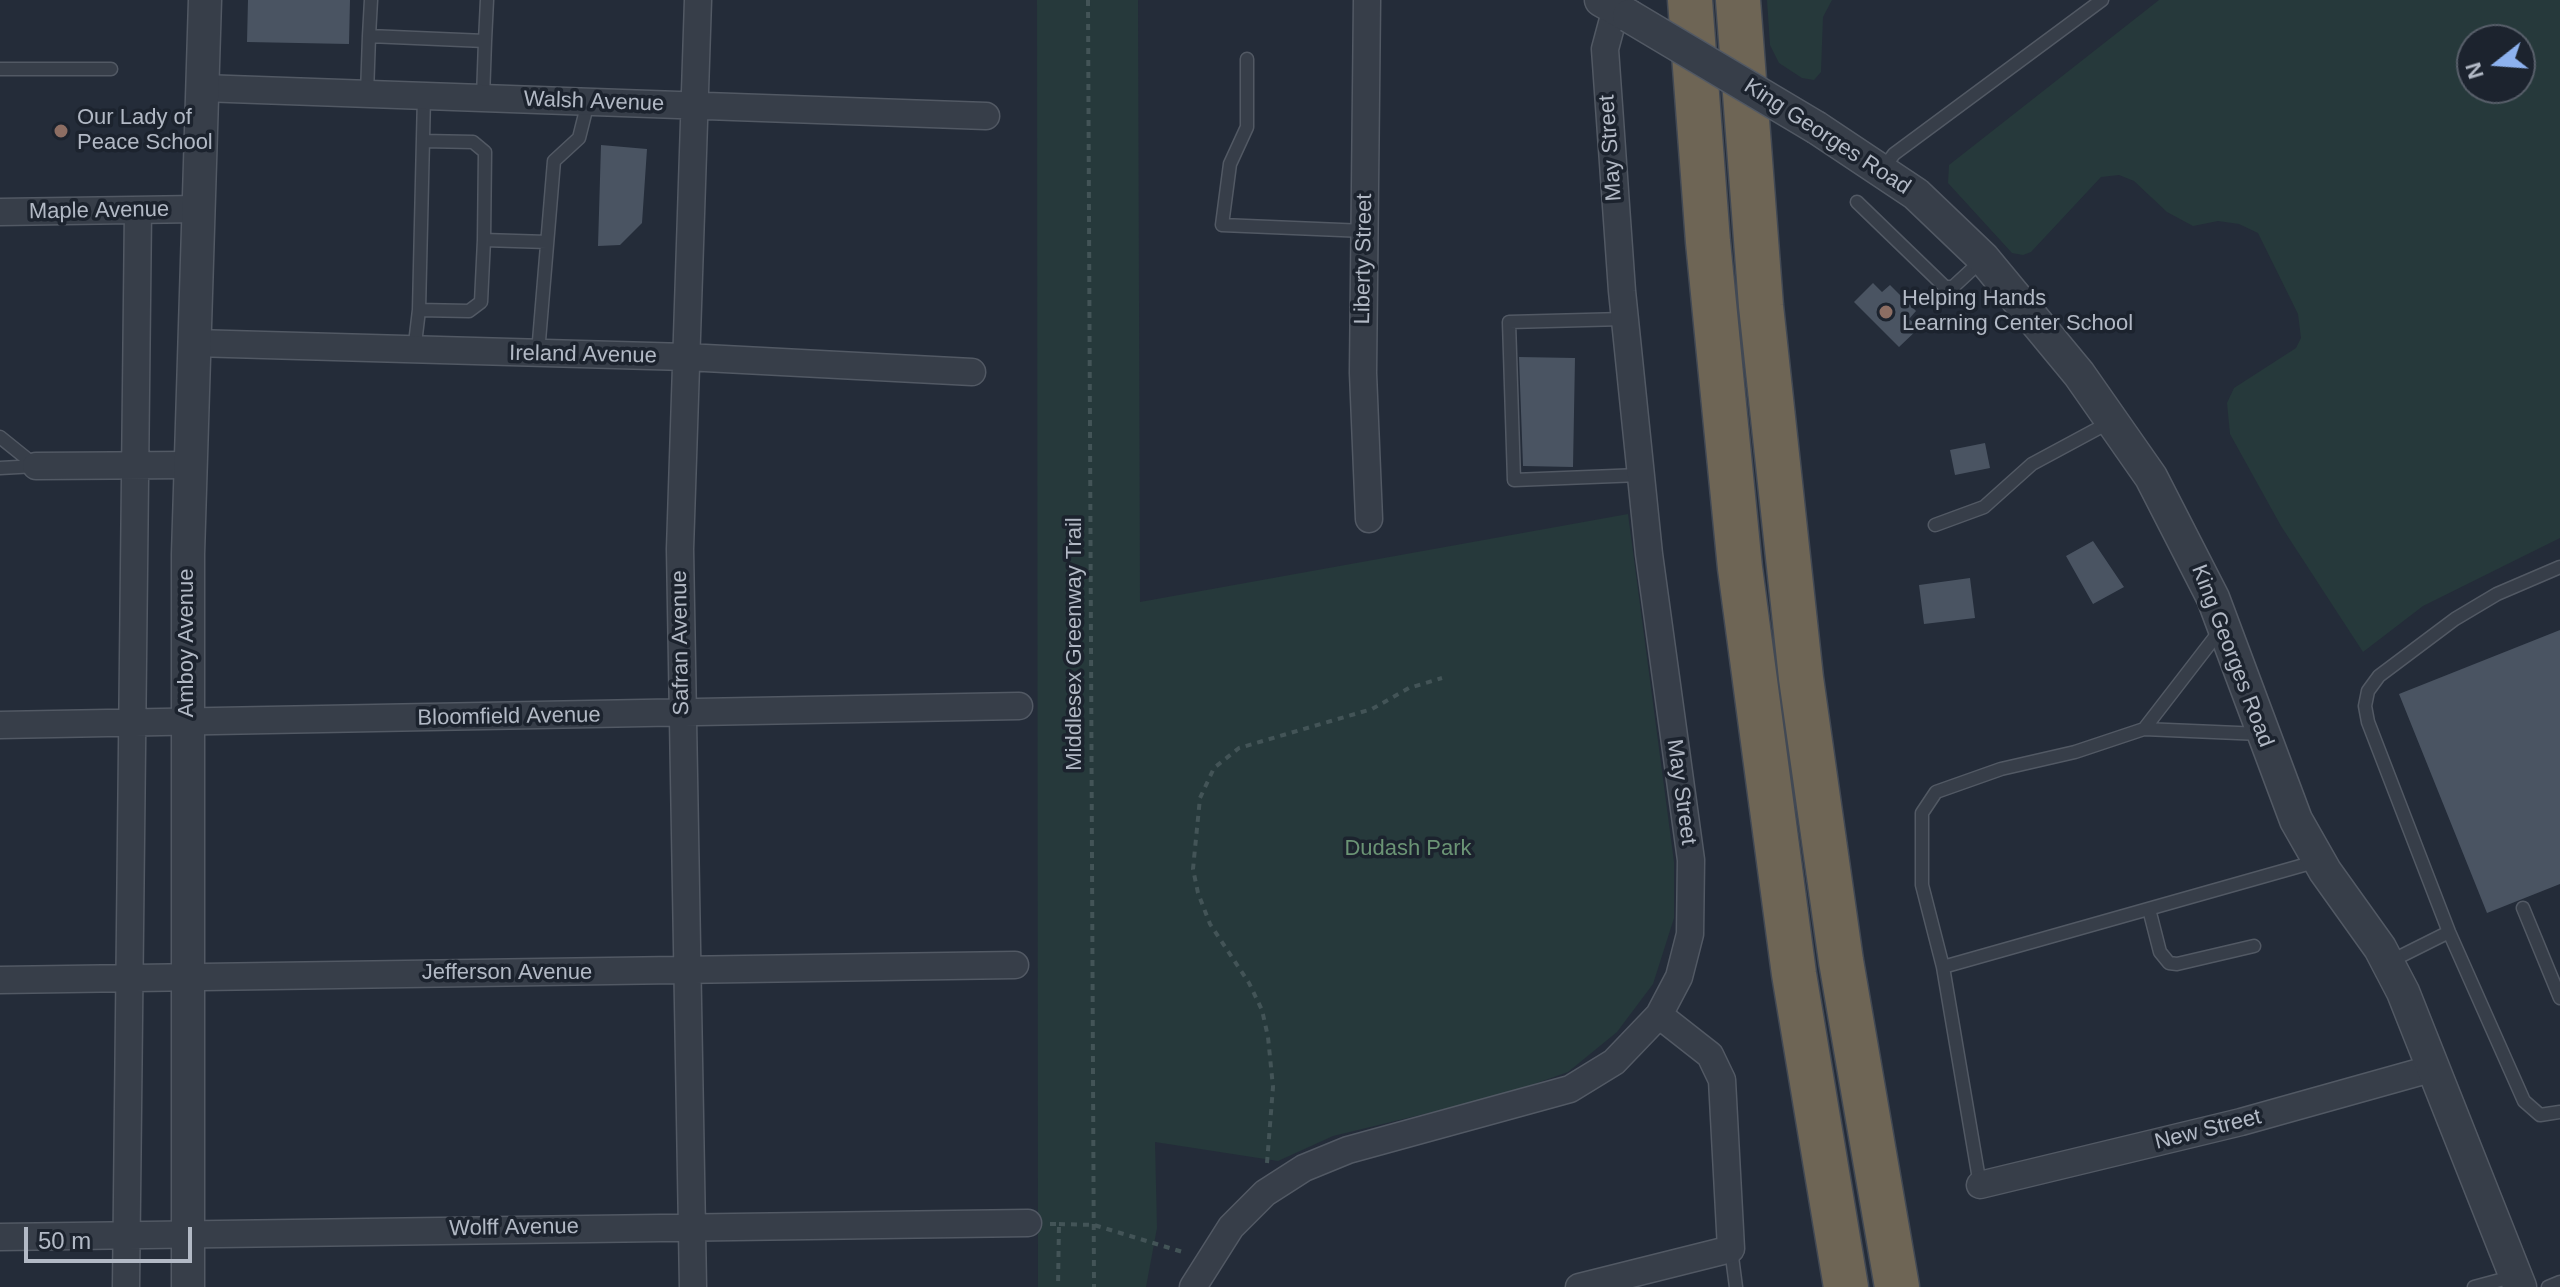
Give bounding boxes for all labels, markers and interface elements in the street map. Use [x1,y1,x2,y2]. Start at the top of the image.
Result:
north arrow [2456,24,2536,104]
text: N [2460,59,2489,82]
street label: King Georges Road [1739,73,1915,201]
street label: Walsh Avenue [523,86,665,118]
street label: May Street [1594,94,1628,202]
place label: Our Lady of Peace School [77,105,213,156]
marker: Our Lady of Peace School [52,122,70,140]
street label: Liberty Street [1350,193,1378,325]
street label: Maple Avenue [29,197,169,225]
place label: Helping Hands Learning Center School [1902,286,2133,338]
marker: Helping Hands Learning Center School [1877,303,1895,321]
street label: Ireland Avenue [509,341,657,369]
street label: Middlesex Greenway Trail [1062,517,1088,771]
street label: King Georges Road [2185,561,2279,751]
street label: Amboy Avenue [174,569,200,717]
street label: Safran Avenue [667,570,695,716]
street label: Bloomfield Avenue [417,702,601,732]
street label: May Street [1661,737,1701,847]
park label: Dudash Park [1344,836,1472,862]
street label: Jefferson Avenue [422,960,592,986]
street label: New Street [2152,1104,2264,1156]
scale bar [28,1211,196,1261]
street label: Wolff Avenue [449,1214,579,1242]
text: 50 m [38,1227,91,1254]

